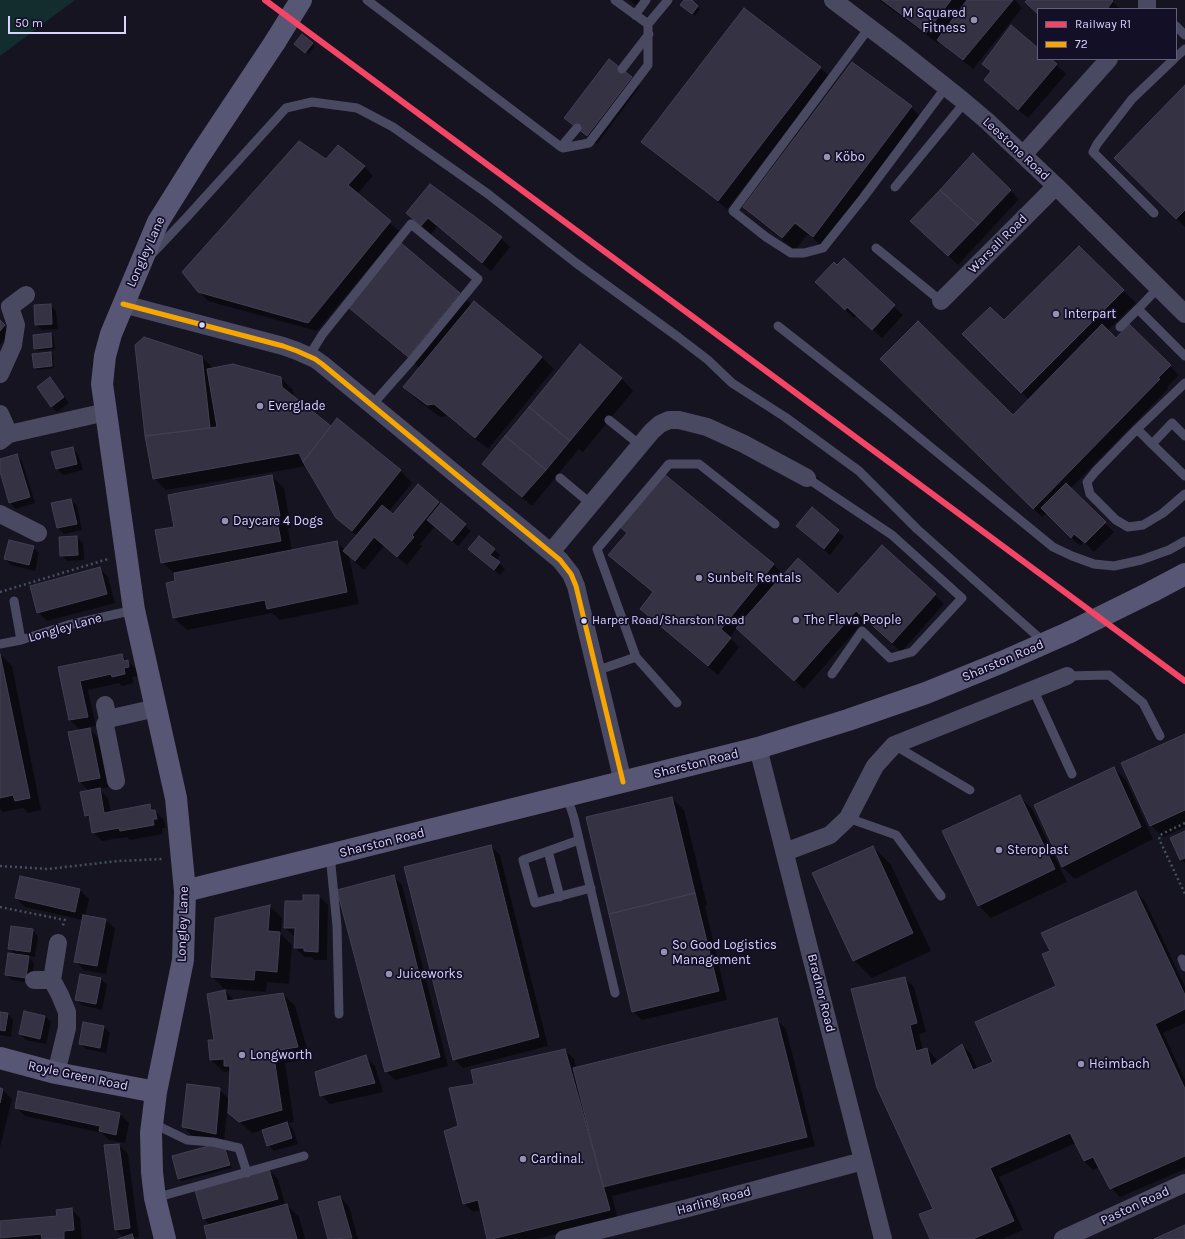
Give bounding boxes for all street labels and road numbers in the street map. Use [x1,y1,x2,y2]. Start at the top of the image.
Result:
street label: Leestone Road [979,114,1053,184]
street label: Warsall Road [965,211,1031,277]
street label: Longley Lane [124,214,168,290]
street label: Longley Lane [27,610,103,646]
street label: Sharston Road [960,637,1046,685]
street label: Sharston Road [652,746,740,782]
street label: Sharston Road [338,825,426,861]
street label: Longley Lane [174,886,192,962]
street label: Bradnor Road [804,952,838,1034]
street label: Royle Green Road [27,1058,129,1094]
street label: Paston Road [1098,1183,1172,1229]
street label: Harling Road [675,1184,753,1218]

